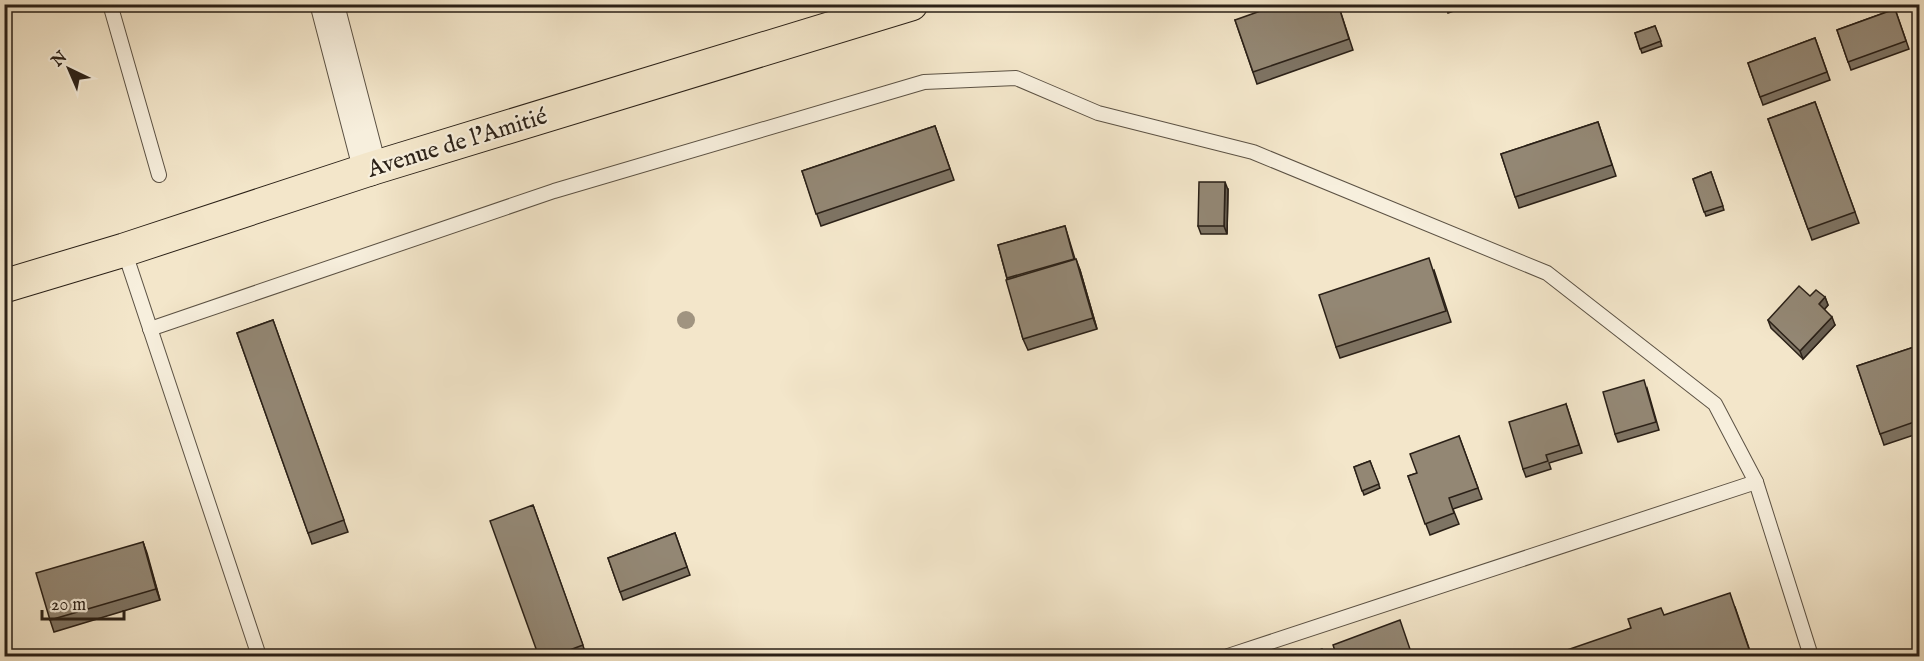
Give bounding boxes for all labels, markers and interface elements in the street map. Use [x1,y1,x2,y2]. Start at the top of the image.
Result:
north arrow [39,39,99,99]
text: N [47,48,72,72]
street label: Avenue de l'Amitié [363,101,551,186]
scale bar [42,583,124,621]
text: 20 m [51,594,86,617]

